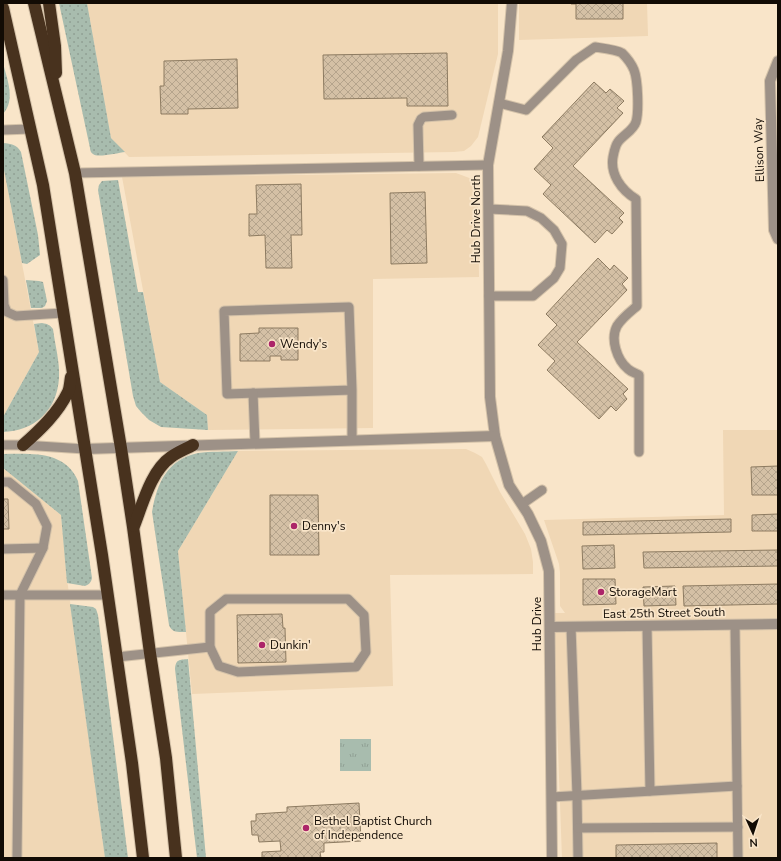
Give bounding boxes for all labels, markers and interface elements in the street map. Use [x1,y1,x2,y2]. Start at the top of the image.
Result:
street label: Ellison Way [750,117,768,182]
street label: Hub Drive North [468,175,484,263]
place label: Wendy's [280,336,328,352]
marker: Wendy's [267,339,277,349]
place label: Denny's [302,518,346,534]
marker: Denny's [289,521,299,531]
place label: StorageMart [609,584,677,600]
marker: StorageMart [596,587,606,597]
street label: Hub Drive [529,597,545,651]
street label: East 25th Street South [603,604,725,622]
place label: Dunkin' [270,637,311,653]
marker: Dunkin' [257,640,267,650]
place label: Bethel Baptist Church of Independence [314,813,432,843]
north arrow [733,813,773,853]
marker: Bethel Baptist Church of Independence [301,823,311,833]
text: N [749,835,758,850]

